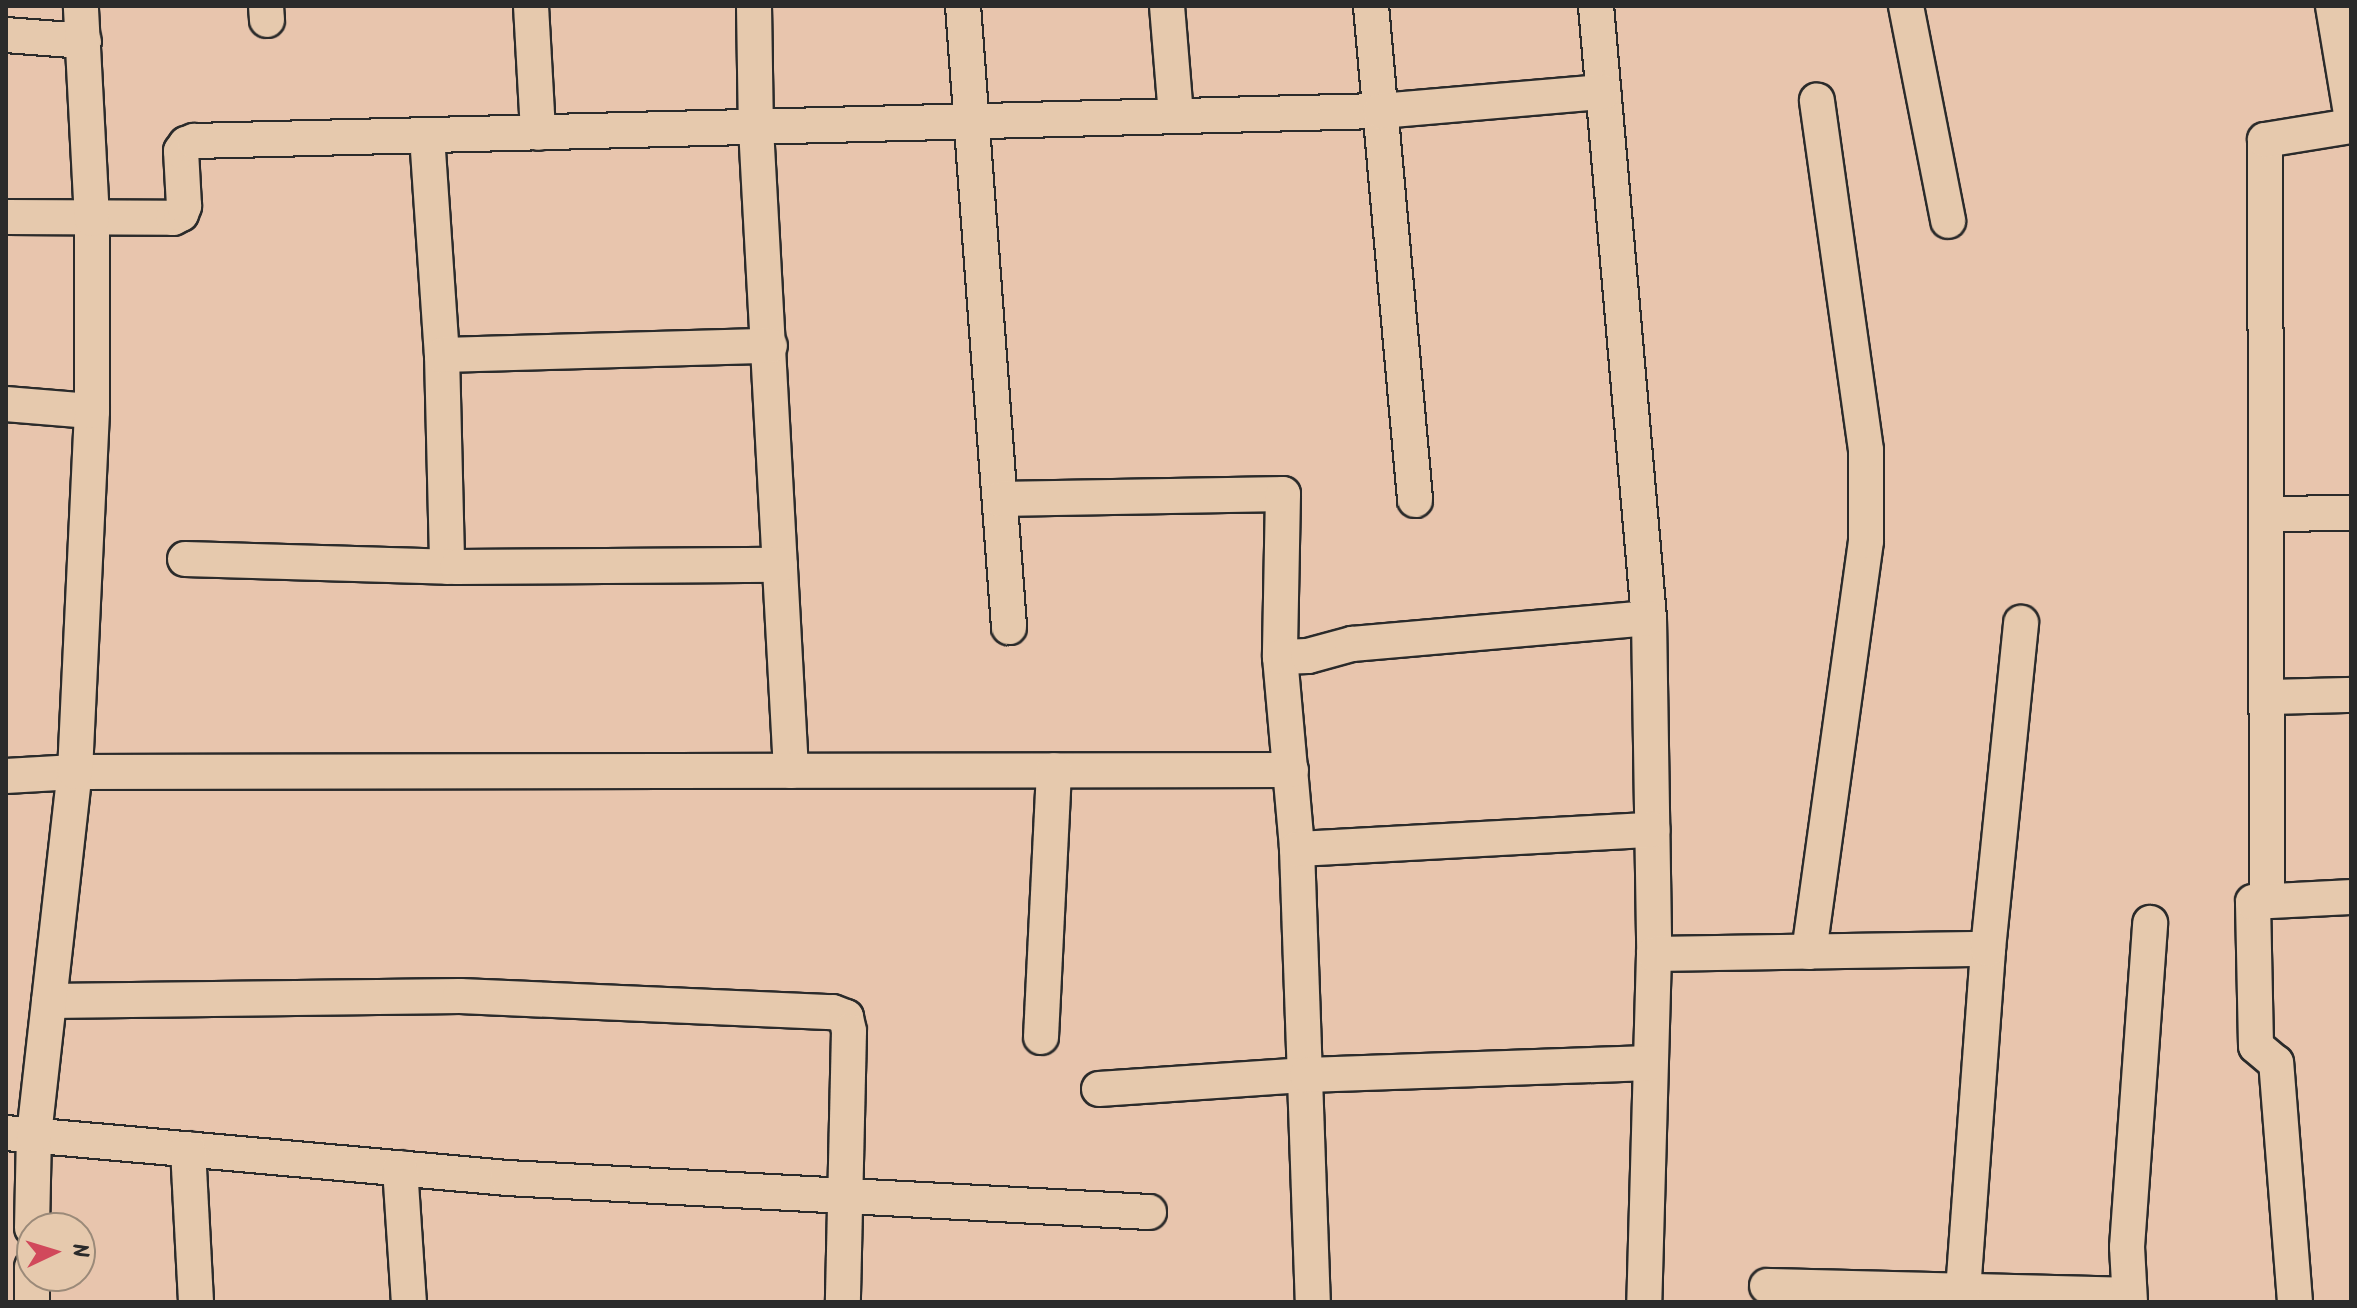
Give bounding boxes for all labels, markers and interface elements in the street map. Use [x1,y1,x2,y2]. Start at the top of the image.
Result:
north arrow [16,1212,96,1292]
text: N [61,1242,96,1259]

